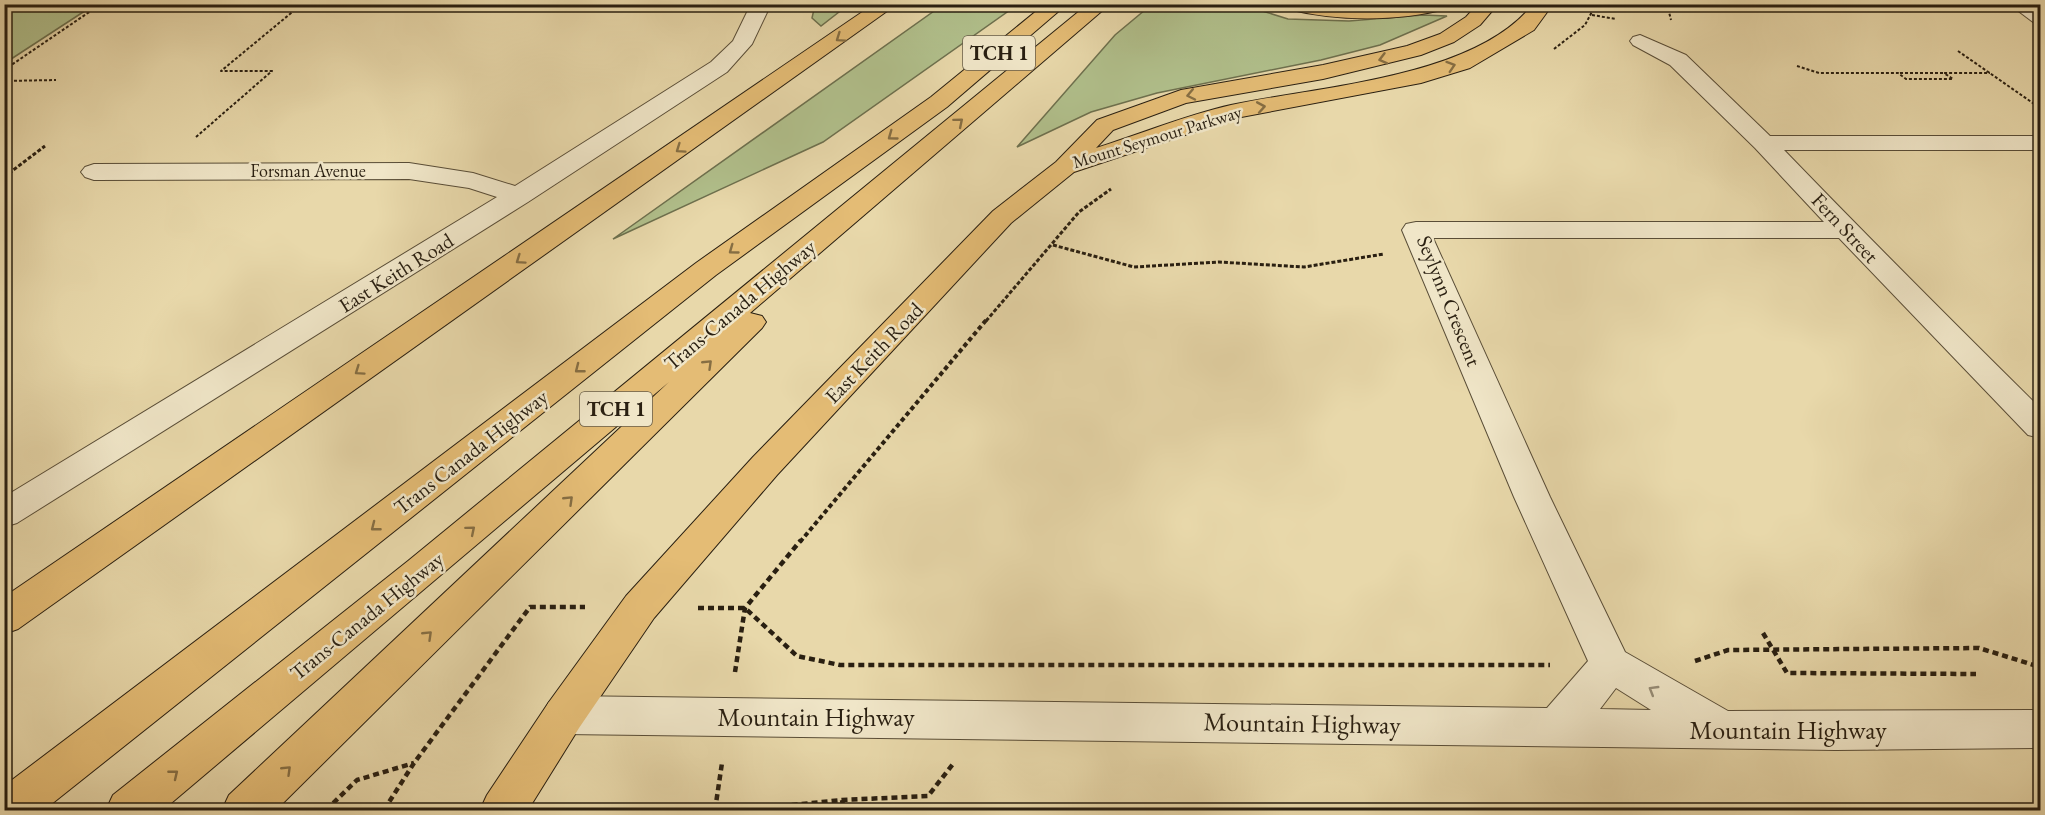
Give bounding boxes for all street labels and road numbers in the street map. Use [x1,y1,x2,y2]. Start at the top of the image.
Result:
road number: TCH 1 [963,36,1035,70]
street label: Mount Seymour Parkway [1069,100,1244,173]
street label: Forsman Avenue [250,159,366,182]
street label: Fern Street [1806,187,1885,269]
street label: East Keith Road [333,226,459,319]
street label: Seylynn Crescent [1411,231,1488,371]
street label: Trans-Canada Highway [658,233,822,376]
street label: East Keith Road [819,296,929,409]
street label: Trans Canada Highway [388,382,554,520]
road number: TCH 1 [580,392,652,426]
street label: Trans-Canada Highway [284,545,450,686]
street label: Mountain Highway [717,700,915,734]
street label: Mountain Highway [1203,704,1402,742]
street label: Mountain Highway [1689,713,1887,747]

